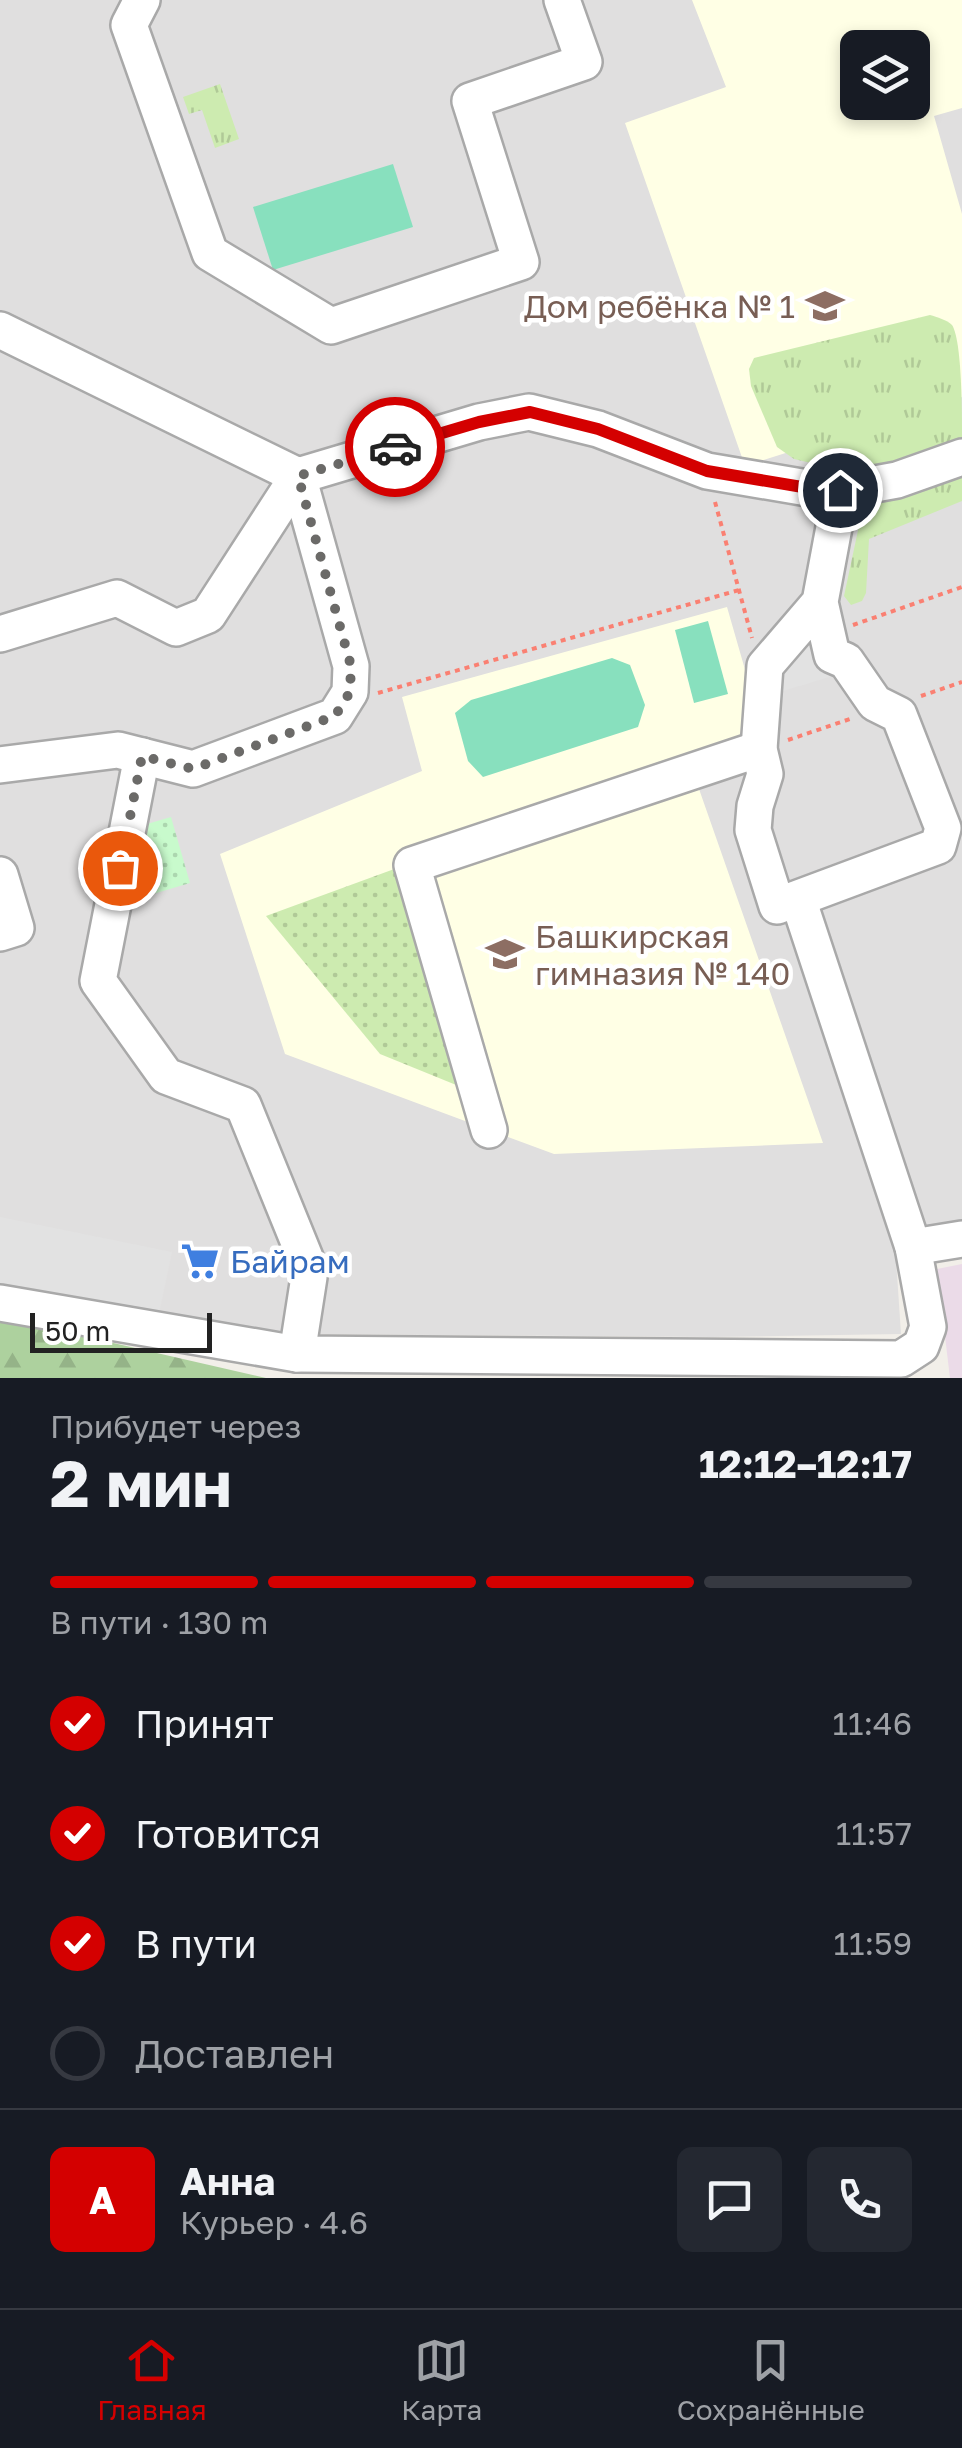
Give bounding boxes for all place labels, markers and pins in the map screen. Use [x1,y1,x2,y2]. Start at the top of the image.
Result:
school or university icon: Дом ребёнка № 1 [804,285,846,327]
place label: Дом ребёнка № 1 [524,287,795,325]
pin [798,448,883,533]
pin [78,826,163,911]
place label: Башкирская гимназия № 140 [535,917,790,992]
school or university icon: Башкирская гимназия № 140 [484,933,526,975]
supermarket icon: Байрам [179,1240,221,1282]
place label: Байрам [230,1242,350,1280]

